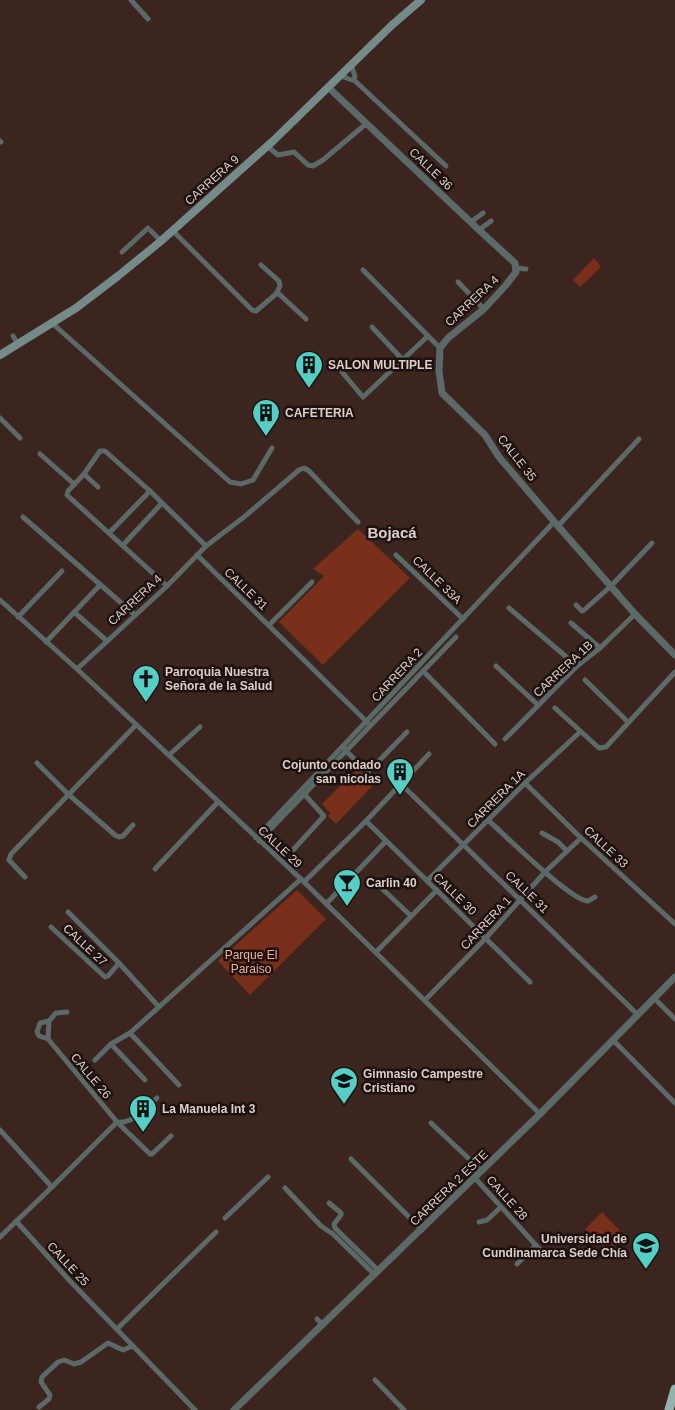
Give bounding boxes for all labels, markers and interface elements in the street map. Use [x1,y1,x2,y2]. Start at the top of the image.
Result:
street label: CALLE 36 [406,145,456,193]
street label: CARRERA 9 [182,152,242,208]
street label: CARRERA 4 [442,272,502,329]
building icon: SALON MULTIPLE [294,350,324,389]
place label: SALON MULTIPLE [328,358,432,372]
building icon: CAFETERIA [251,398,281,437]
place label: CAFETERIA [285,406,354,420]
street label: CALLE 35 [495,432,540,484]
district label: Bojacá [367,524,417,541]
street label: CALLE 33A [410,553,464,607]
street label: CALLE 31 [221,565,271,613]
street label: CARRERA 4 [105,571,165,628]
street label: CARRERA 1B [530,638,596,700]
street label: CARRERA 2 [369,645,426,705]
church icon: Parroquia Nuestra Señora de la Salud [131,664,161,703]
place label: Parroquia Nuestra Señora de la Salud [165,665,272,693]
building icon: Cojunto condado san nicolas [385,757,415,796]
place label: Cojunto condado san nicolas [282,758,381,786]
street label: CARRERA 1A [464,767,528,831]
street label: CALLE 29 [255,823,305,871]
street label: CALLE 33 [581,823,631,871]
bar icon: Carlin 40 [332,868,362,907]
street label: CALLE 31 [502,868,552,916]
street label: CALLE 30 [430,870,480,918]
place label: Carlin 40 [366,876,417,890]
street label: CARRERA 1 [458,893,515,953]
street label: CALLE 27 [60,921,110,969]
park label: Parque El Paraiso [225,948,277,976]
street label: CALLE 26 [68,1051,114,1102]
school or university icon: Gimnasio Campestre Cristiano [329,1066,359,1105]
place label: Gimnasio Campestre Cristiano [363,1067,483,1095]
building icon: La Manuela Int 3 [128,1094,158,1133]
place label: La Manuela Int 3 [162,1102,256,1116]
street label: CARRERA 2 ESTE [407,1147,491,1229]
street label: CALLE 28 [483,1173,531,1223]
school or university icon: Universidad de Cundinamarca Sede Chía [631,1231,661,1270]
place label: Universidad de Cundinamarca Sede Chía [482,1232,627,1260]
street label: CALLE 25 [44,1239,92,1289]

